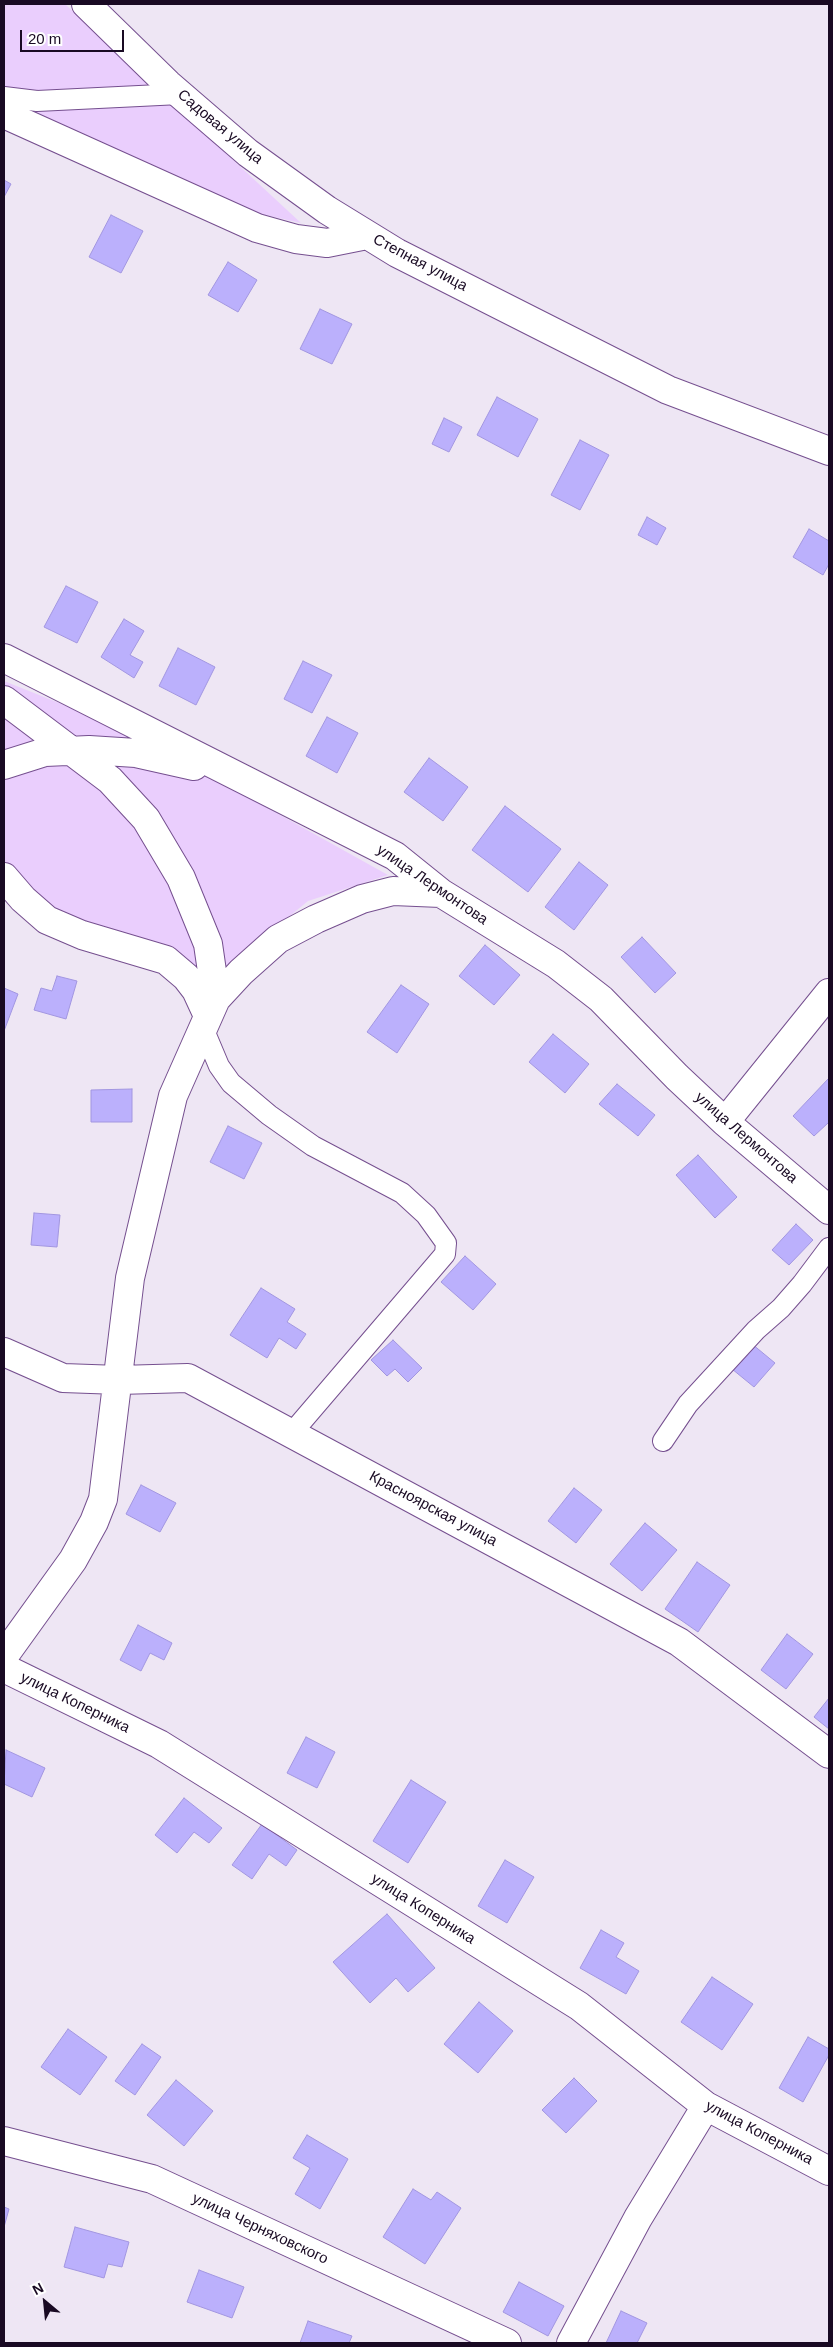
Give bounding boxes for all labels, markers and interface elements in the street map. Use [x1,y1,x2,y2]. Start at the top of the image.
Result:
scale bar [22,20,126,52]
text: 20 m [28,30,61,47]
street label: Садовая улица [174,86,266,168]
street label: Степная улица [370,231,470,295]
street label: улица Лермонтова [373,841,491,929]
street label: улица Лермонтова [691,1089,801,1187]
street label: Красноярская улица [366,1468,500,1550]
street label: улица Коперника [17,1669,133,1737]
street label: улица Коперника [368,1870,478,1948]
street label: улица Коперника [702,2097,816,2169]
street label: улица Черняховского [189,2190,331,2268]
north arrow [20,2277,70,2327]
text: N [30,2279,46,2298]

